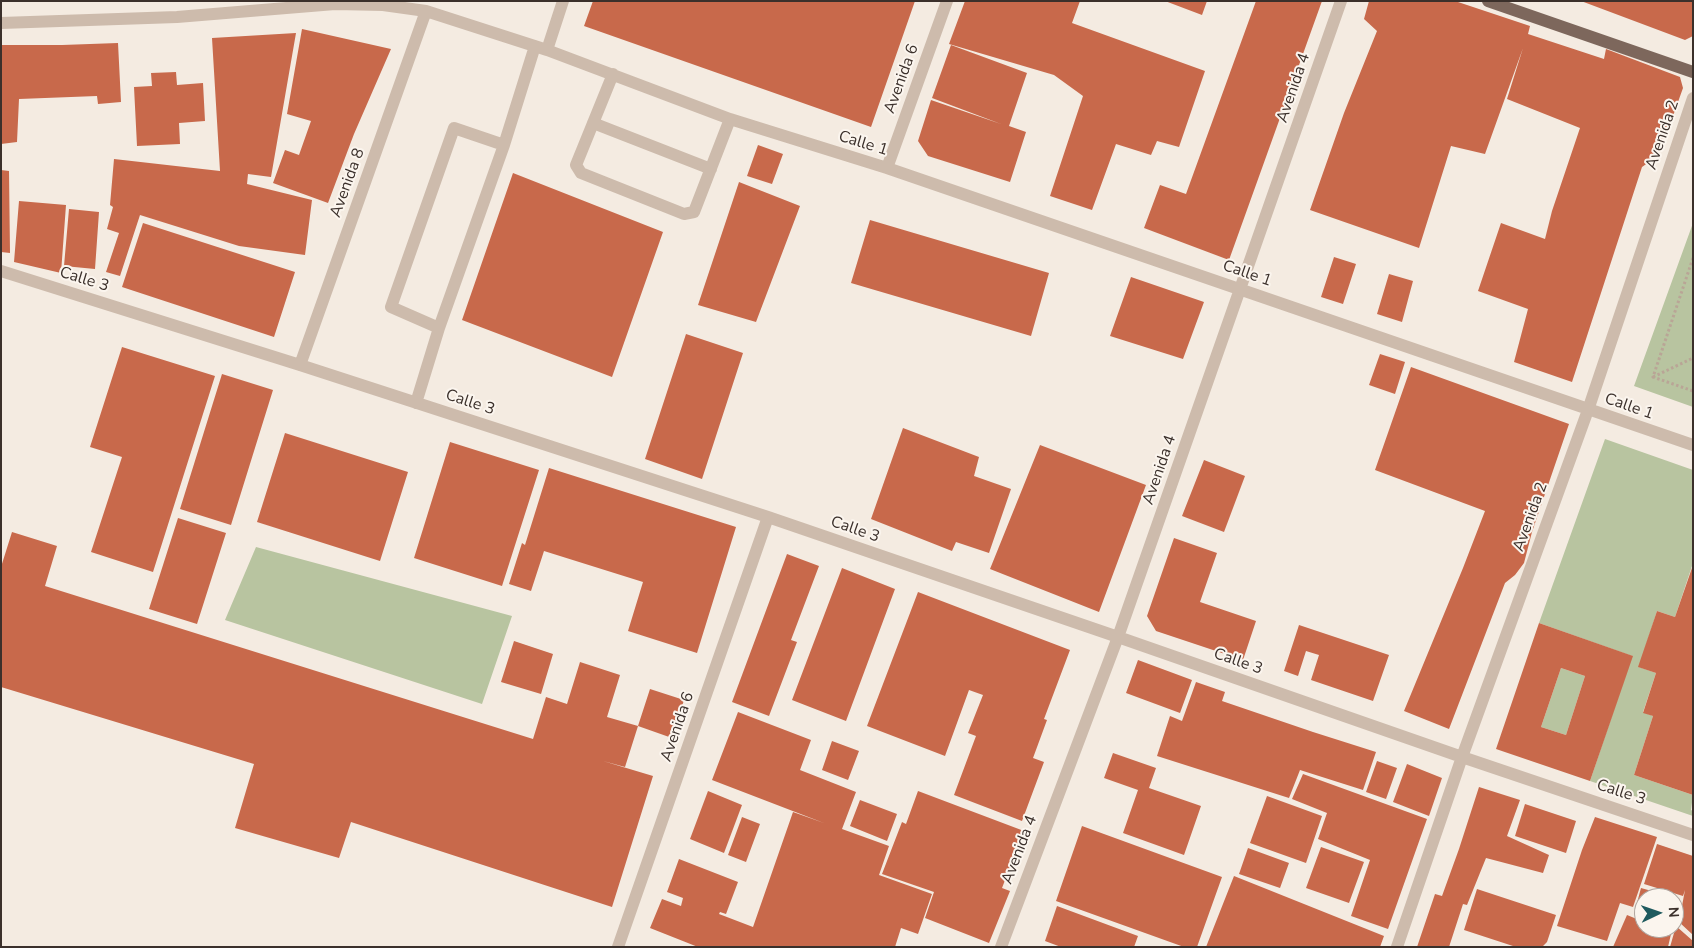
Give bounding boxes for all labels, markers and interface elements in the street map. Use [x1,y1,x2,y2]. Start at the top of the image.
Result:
street label: Avenida 6 [881,42,923,116]
street label: Avenida 4 [1273,51,1315,125]
street label: Avenida 2 [1642,98,1684,172]
street label: Calle 1 [836,127,890,161]
street label: Avenida 8 [327,146,369,220]
street label: Calle 1 [1220,257,1274,291]
street label: Calle 3 [57,263,111,297]
street label: Calle 3 [443,386,497,420]
street label: Calle 1 [1602,390,1656,424]
street label: Avenida 4 [1139,433,1181,507]
street label: Avenida 2 [1510,480,1552,554]
street label: Calle 3 [828,513,882,547]
street label: Calle 3 [1211,645,1265,679]
street label: Avenida 6 [657,690,699,764]
street label: Calle 3 [1594,776,1648,810]
street label: Avenida 4 [998,813,1042,887]
north arrow [1634,888,1684,938]
text: N [1664,907,1683,918]

